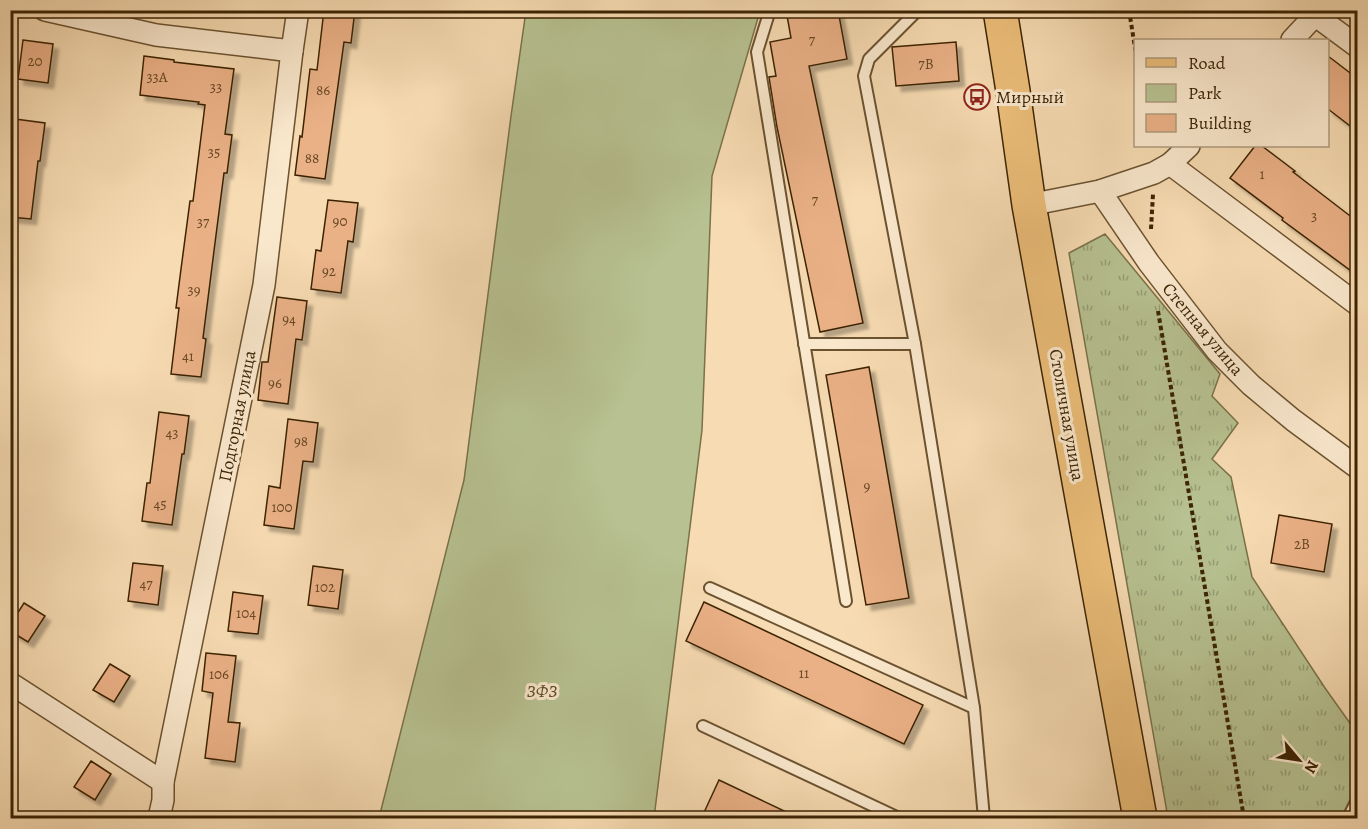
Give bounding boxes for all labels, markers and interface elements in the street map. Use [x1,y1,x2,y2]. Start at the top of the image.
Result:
house number: 7 [809,30,816,50]
legend [1134,39,1329,147]
house number: 20 [27,51,43,71]
text: Road [1188,51,1226,75]
house number: 7В [918,54,934,74]
house number: 33А [146,67,168,87]
house number: 33 [210,77,222,97]
house number: 86 [316,80,330,100]
text: Park [1188,81,1222,105]
bus stop icon: Мирный [962,82,992,112]
place label: Мирный [996,85,1064,109]
text: Building [1188,111,1252,135]
house number: 35 [208,142,220,162]
house number: 88 [305,148,319,168]
house number: 1 [1259,164,1265,184]
house number: 7 [812,190,819,210]
house number: 3 [1311,206,1317,226]
house number: 90 [333,211,347,231]
house number: 37 [197,212,210,232]
house number: 92 [322,261,336,281]
street label: Степная улица [1157,277,1249,381]
house number: 39 [187,280,201,300]
house number: 94 [282,309,296,329]
house number: 41 [182,346,194,366]
street label: Столичная улица [1044,347,1091,483]
street label: Подгорная улица [212,348,262,484]
house number: 96 [268,373,282,393]
house number: 43 [165,423,179,443]
house number: 98 [294,431,308,451]
house number: 9 [864,476,871,496]
house number: 45 [153,494,167,514]
house number: 100 [271,497,293,517]
house number: 2В [1294,534,1310,554]
house number: 47 [139,574,153,594]
house number: 102 [315,577,335,597]
house number: 104 [236,603,256,623]
house number: 11 [799,663,809,683]
house number: 106 [209,664,229,684]
park label: ЗФЗ [527,679,557,703]
north arrow [1269,730,1329,790]
text: N [1299,756,1324,778]

